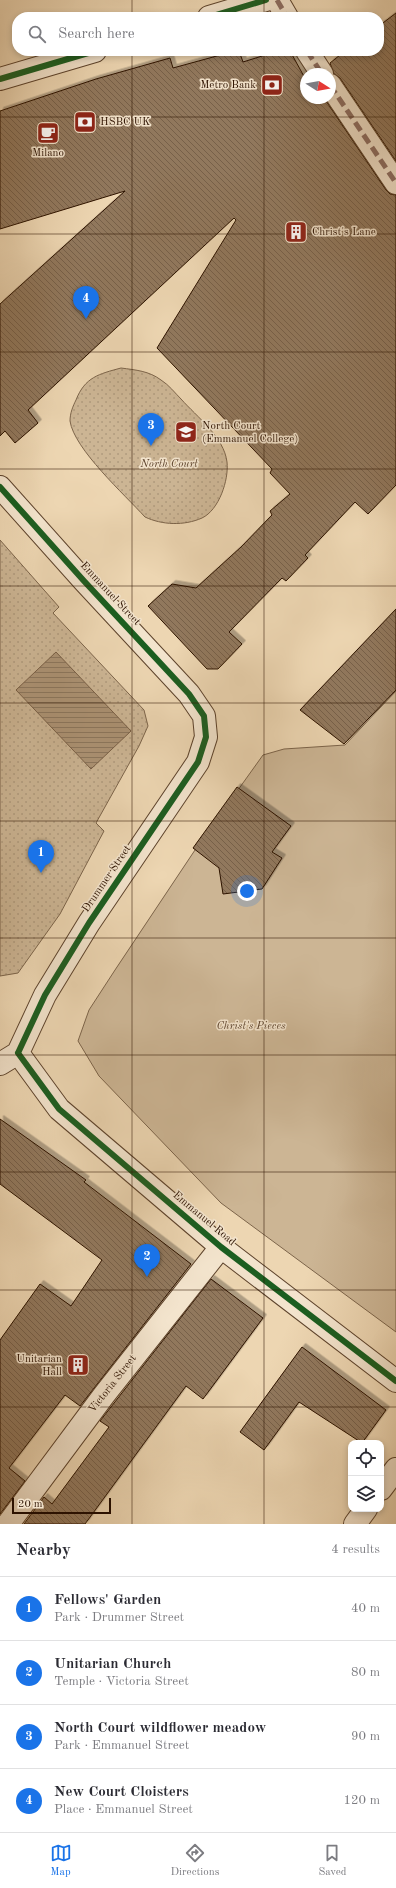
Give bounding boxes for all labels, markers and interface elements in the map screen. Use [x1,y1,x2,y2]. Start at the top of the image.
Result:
search box [12,12,384,56]
icon: search [26,23,48,45]
text: Search here [58,27,135,42]
north arrow [300,68,336,104]
bank icon: Metro Bank [259,72,285,98]
place label: Metro Bank [200,80,256,91]
bank icon: HSBC UK [72,109,98,135]
place label: HSBC UK [100,117,150,128]
cafe icon: Milano [35,120,61,146]
place label: Milano [32,148,64,159]
building icon: Christ's Lane [283,219,309,245]
place label: Christ's Lane [312,227,376,238]
pin: 4 [73,286,99,319]
pin: 3 [138,413,164,446]
school or university icon: North Court (Emmanuel College) [173,419,199,445]
place label: North Court (Emmanuel College) [202,421,298,445]
park label: North Court [139,459,198,470]
street label: Emmanuel Street [78,560,142,628]
pin: 1 [28,840,54,873]
street label: Drummer Street [81,843,134,915]
your location [237,881,257,901]
park label: Christ's Pieces [216,1021,286,1032]
street label: Emmanuel Road [171,1190,238,1248]
pin: 2 [134,1244,160,1277]
building icon: Unitarian Hall [65,1352,91,1378]
street label: Victoria Street [87,1353,139,1415]
place label: Unitarian Hall [16,1354,62,1378]
map controls [348,1440,384,1512]
button: locate [348,1440,384,1476]
button: layers [348,1476,384,1512]
scale bar [12,1496,111,1515]
text: 20 m [18,1499,43,1510]
text: Nearby [16,1542,71,1559]
text: 4 results [331,1543,380,1556]
text: Fellows' Garden [54,1593,161,1608]
text: 1 [25,1602,33,1615]
text: 40 m [351,1602,380,1615]
text: Park · Drummer Street [54,1611,184,1624]
text: Unitarian Church [54,1657,171,1672]
text: 2 [25,1666,33,1679]
text: 80 m [351,1666,380,1679]
text: Temple · Victoria Street [54,1675,189,1688]
text: North Court wildflower meadow [54,1721,266,1736]
text: 3 [25,1730,33,1743]
text: 90 m [351,1730,380,1743]
text: Park · Emmanuel Street [54,1739,189,1752]
text: New Court Cloisters [54,1785,189,1800]
text: 4 [25,1794,33,1807]
text: 120 m [343,1794,380,1807]
text: Place · Emmanuel Street [54,1803,193,1816]
tab: Map [50,1842,72,1880]
tab: Directions [171,1842,219,1880]
tab: Saved [318,1842,346,1880]

